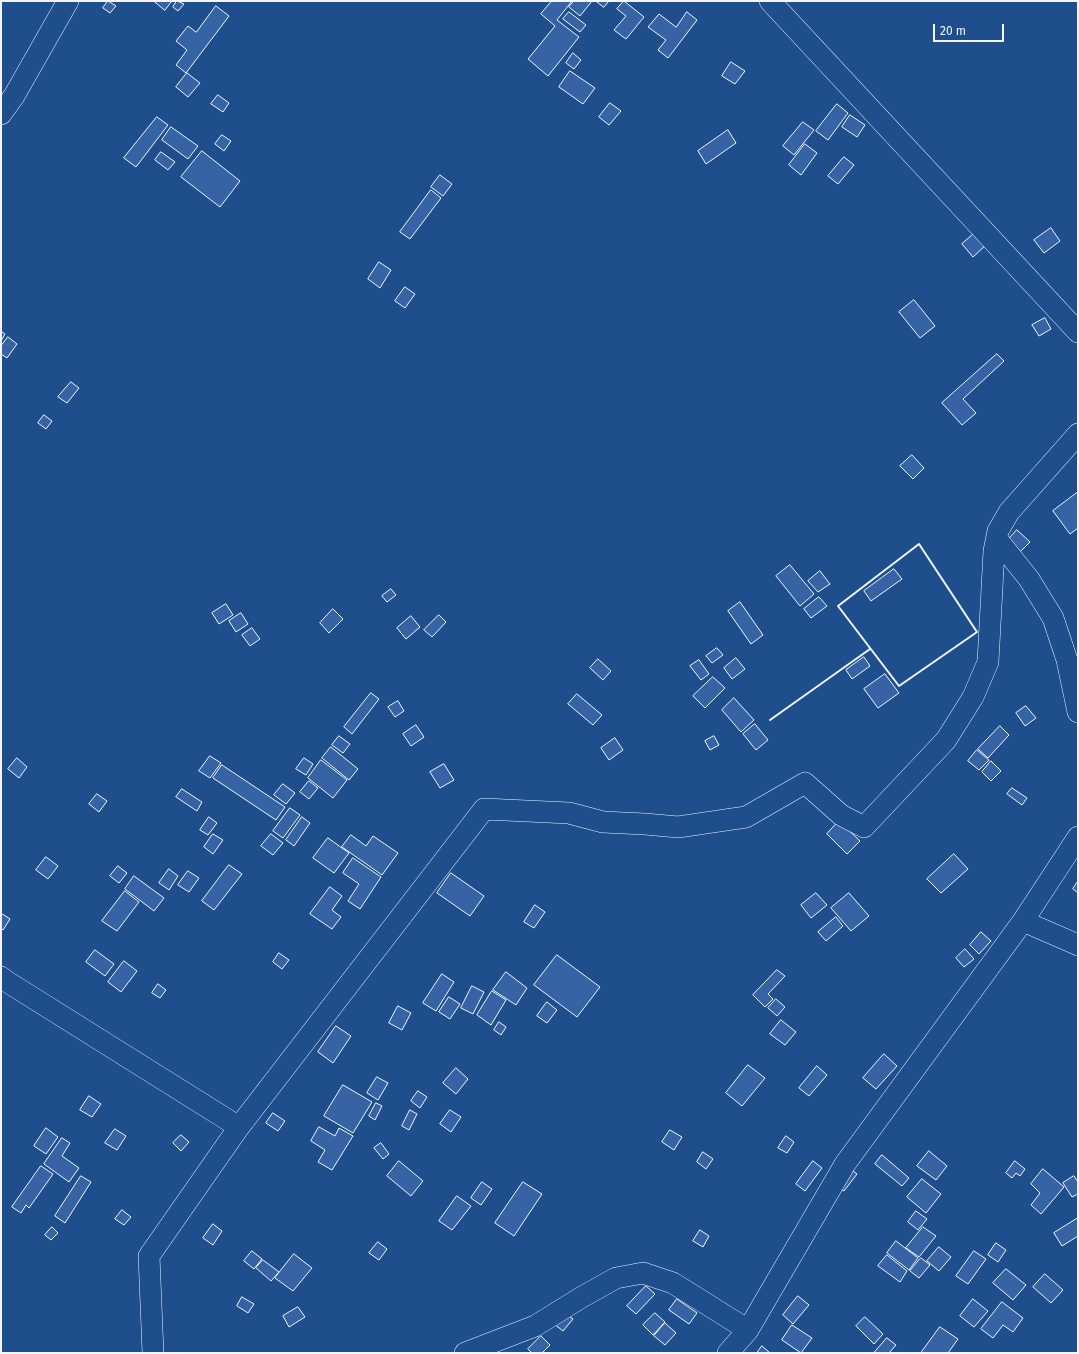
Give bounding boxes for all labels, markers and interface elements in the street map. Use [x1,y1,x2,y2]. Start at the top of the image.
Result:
scale bar [935,16,1006,42]
text: 20 m [940,24,966,38]

